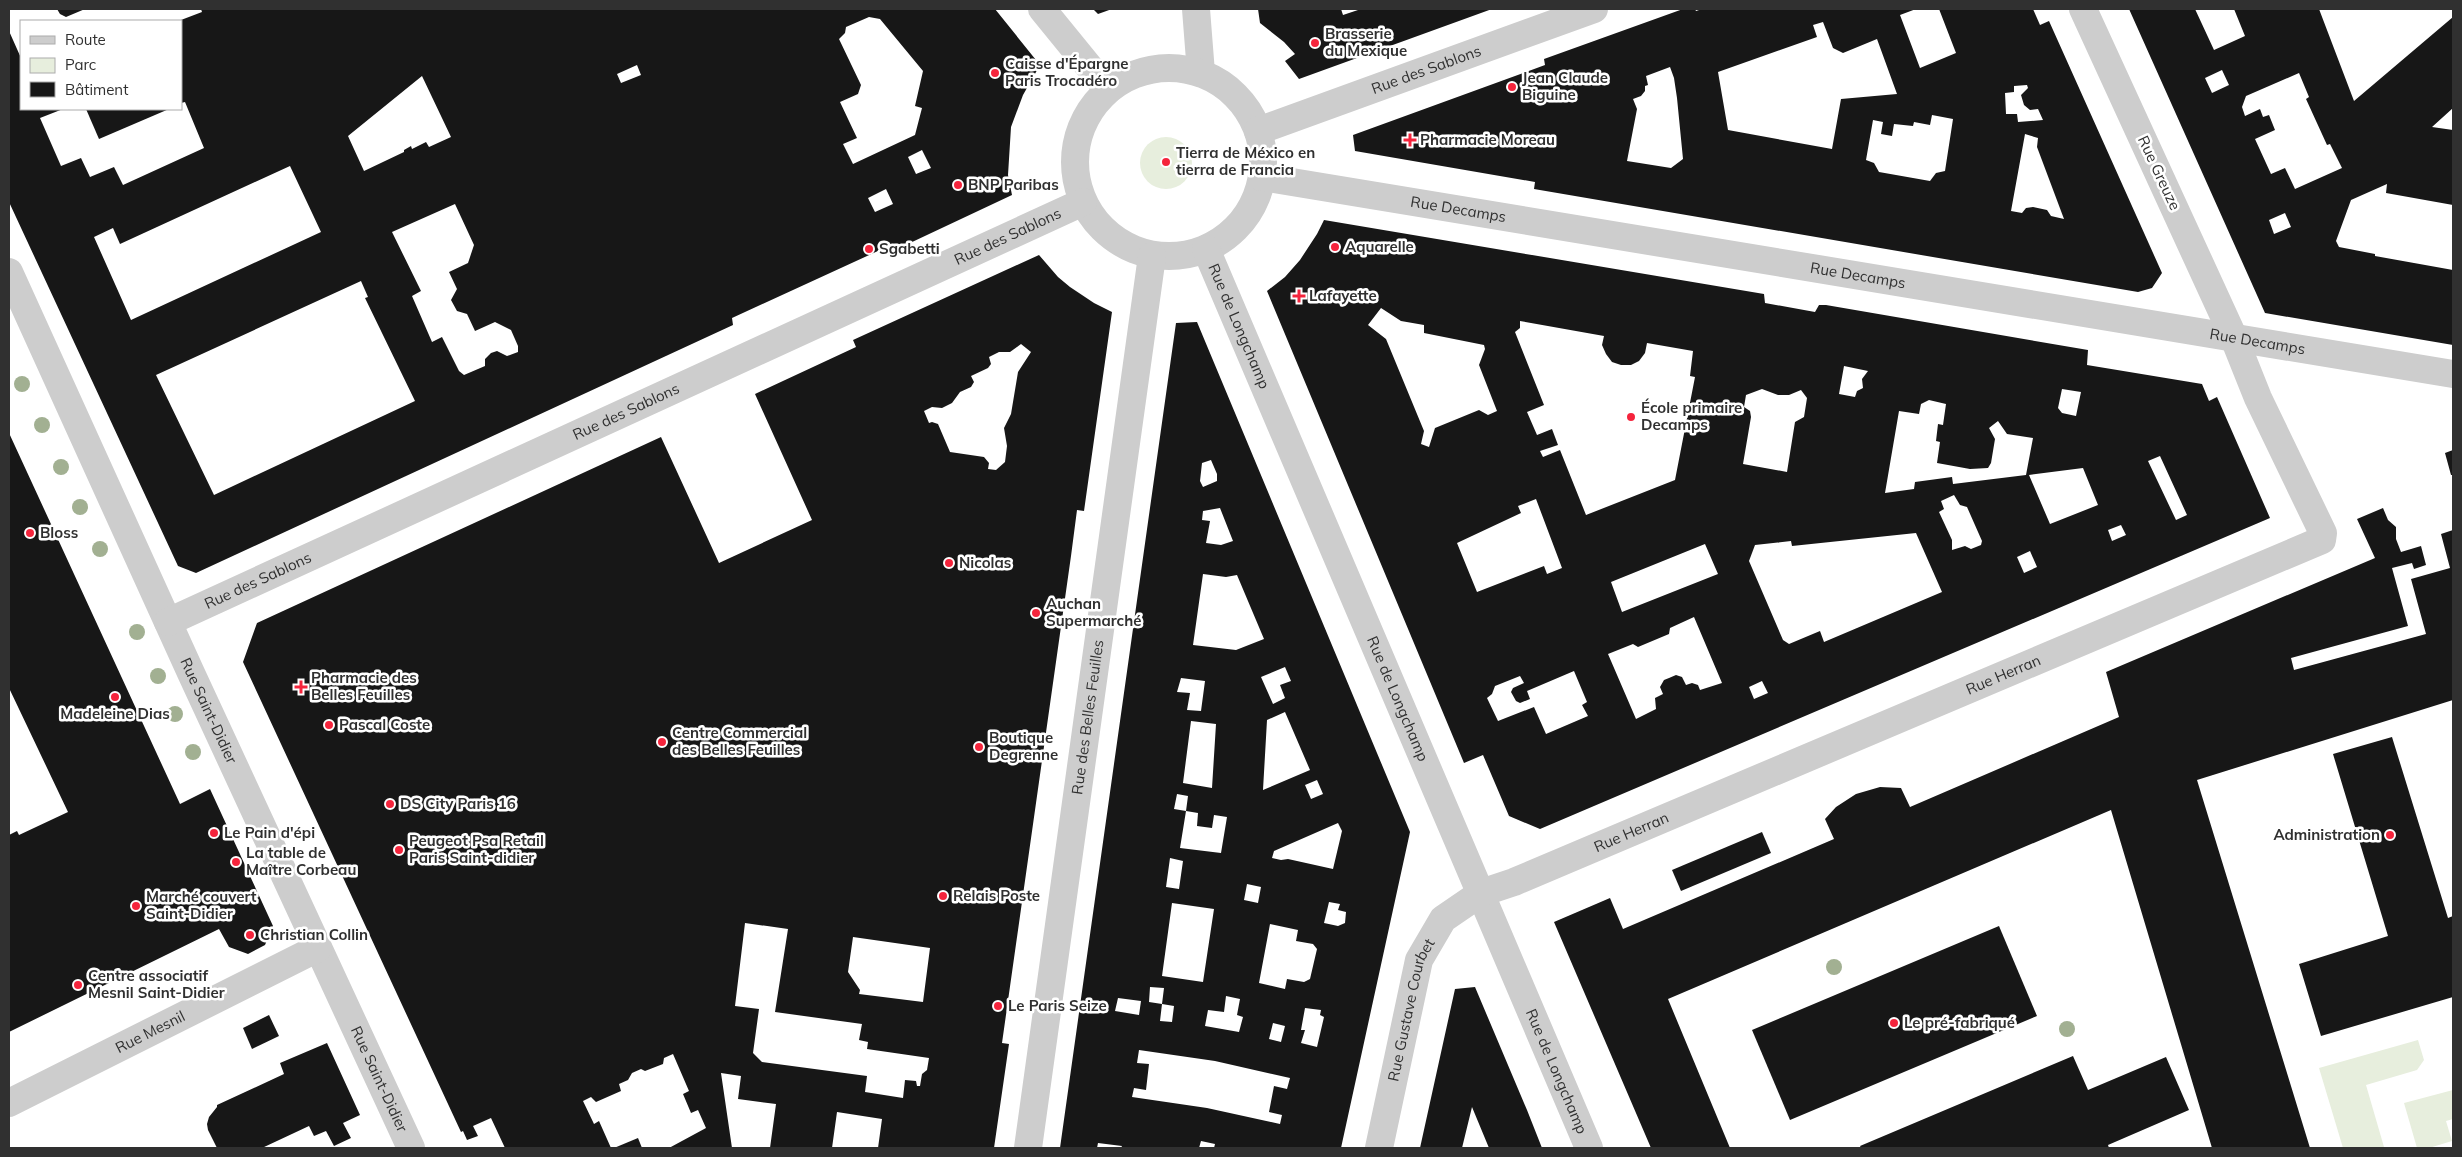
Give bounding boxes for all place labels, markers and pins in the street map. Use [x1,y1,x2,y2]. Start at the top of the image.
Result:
place label: Brasserie du Mexique [1325,24,1407,60]
marker: Brasserie du Mexique [1309,37,1321,49]
place label: Caisse d'Épargne Paris Trocadéro [1005,54,1128,90]
marker: Caisse d'Épargne Paris Trocadéro [989,67,1001,79]
place label: Jean Claude Biguine [1522,68,1608,104]
marker: Jean Claude Biguine [1506,81,1518,93]
place label: Pharmacie Moreau [1420,130,1555,149]
marker: Pharmacie Moreau [1404,134,1416,146]
place label: Tierra de México en tierra de Francia [1176,143,1315,179]
marker: Tierra de México en tierra de Francia [1160,156,1172,168]
place label: BNP Paribas [968,175,1059,194]
marker: BNP Paribas [952,179,964,191]
place label: Aquarelle [1345,237,1414,256]
place label: Sgabetti [879,239,940,258]
marker: Aquarelle [1329,241,1341,253]
marker: Sgabetti [863,243,875,255]
place label: Lafayette [1309,286,1377,305]
marker: Lafayette [1293,290,1305,302]
place label: École primaire Decamps [1641,398,1742,434]
marker: École primaire Decamps [1625,411,1637,423]
place label: Bloss [40,523,78,542]
marker: Bloss [24,527,36,539]
place label: Nicolas [959,553,1011,572]
marker: Nicolas [943,557,955,569]
place label: Auchan Supermarché [1046,594,1141,630]
marker: Auchan Supermarché [1030,607,1042,619]
place label: Pharmacie des Belles Feuilles [311,668,417,704]
marker: Pharmacie des Belles Feuilles [295,681,307,693]
marker: Madeleine Dias [109,691,121,703]
place label: Madeleine Dias [60,704,170,723]
place label: Pascal Coste [339,715,430,734]
marker: Pascal Coste [323,719,335,731]
place label: Centre Commercial des Belles Feuilles [672,723,807,759]
place label: Boutique Degrenne [989,728,1058,764]
marker: Centre Commercial des Belles Feuilles [656,736,668,748]
marker: Boutique Degrenne [973,741,985,753]
place label: DS City Paris 16 [400,794,516,813]
marker: DS City Paris 16 [384,798,396,810]
place label: Le Pain d'épi [224,823,315,842]
place label: Administration [2273,825,2380,844]
marker: Le Pain d'épi [208,827,220,839]
marker: Administration [2384,829,2396,841]
place label: Peugeot Psa Retail Paris Saint-didier [409,831,544,867]
place label: La table de Maître Corbeau [246,843,356,879]
marker: Peugeot Psa Retail Paris Saint-didier [393,844,405,856]
marker: La table de Maître Corbeau [230,856,242,868]
place label: Relais Poste [953,886,1040,905]
place label: Marché couvert Saint-Didier [146,887,257,923]
marker: Relais Poste [937,890,949,902]
marker: Marché couvert Saint-Didier [130,900,142,912]
place label: Christian Collin [260,925,368,944]
marker: Christian Collin [244,929,256,941]
place label: Centre associatif Mesnil Saint-Didier [88,966,225,1002]
marker: Centre associatif Mesnil Saint-Didier [72,979,84,991]
place label: Le Paris Seize [1008,996,1107,1015]
marker: Le Paris Seize [992,1000,1004,1012]
place label: Le pré-fabriqué [1904,1013,2015,1032]
marker: Le pré-fabriqué [1888,1017,1900,1029]

